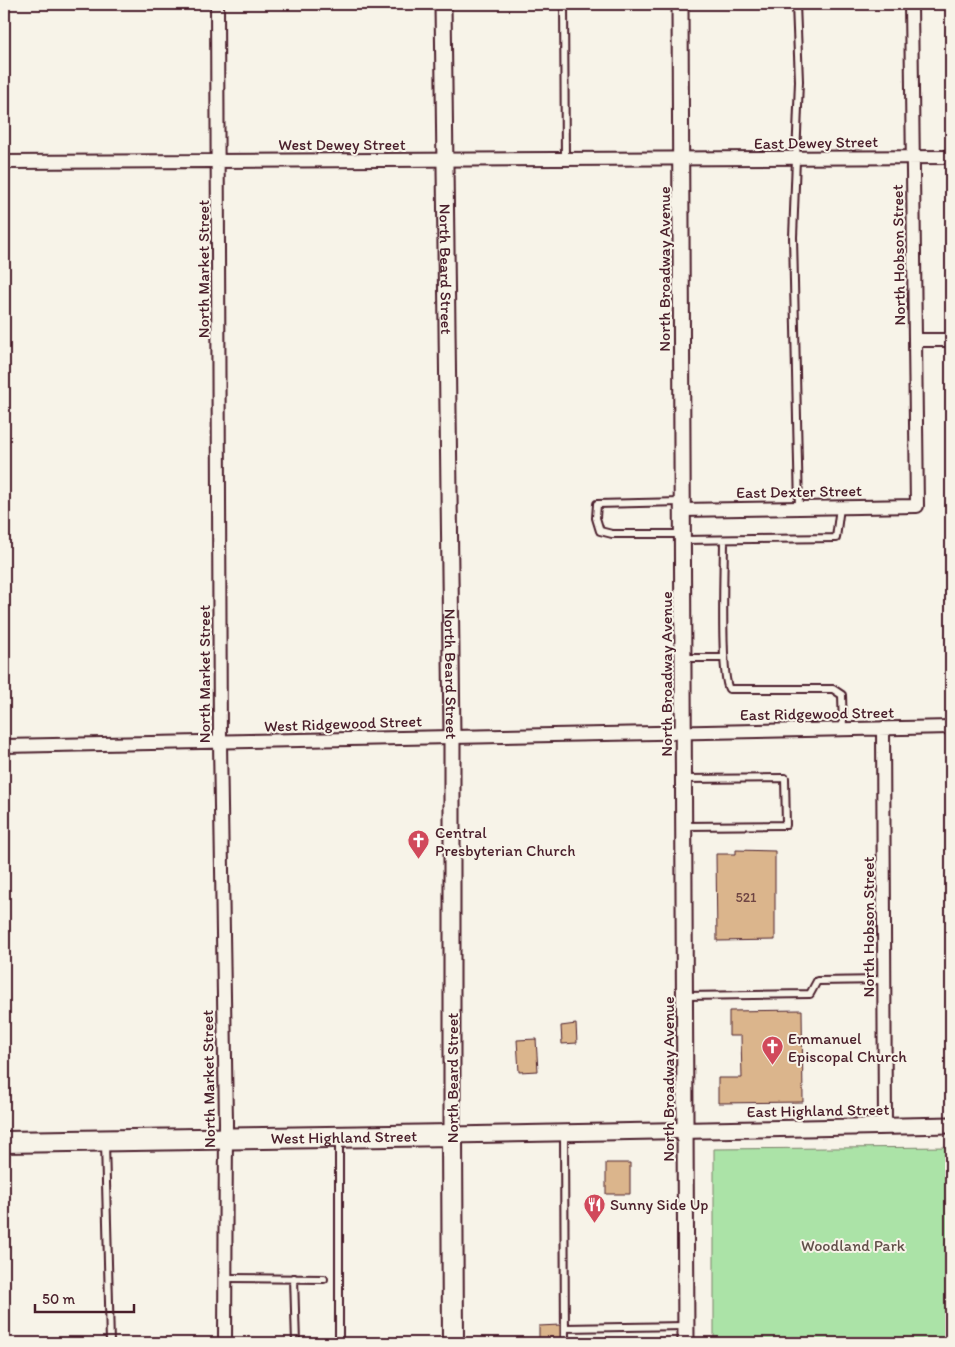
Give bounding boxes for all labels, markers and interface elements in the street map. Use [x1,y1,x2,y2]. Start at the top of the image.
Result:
street label: East Dewey Street [754,132,878,153]
street label: West Dewey Street [278,135,406,154]
street label: North Hobson Street [888,184,909,326]
street label: North Broadway Avenue [655,186,674,352]
street label: North Market Street [194,200,213,338]
street label: North Beard Street [435,204,456,334]
street label: East Dexter Street [736,481,862,502]
street label: North Broadway Avenue [657,591,676,757]
street label: North Market Street [195,605,214,743]
street label: North Beard Street [440,608,461,739]
street label: East Ridgewood Street [740,703,894,724]
street label: West Ridgewood Street [264,711,422,736]
place label: Central Presbyterian Church [435,823,575,860]
church icon: Central Presbyterian Church [407,829,431,860]
street label: North Hobson Street [859,856,878,998]
house number: 521 [735,889,757,906]
street label: North Broadway Avenue [659,996,678,1162]
street label: North Market Street [198,1010,219,1148]
street label: North Beard Street [443,1013,462,1143]
place label: Emmanuel Episcopal Church [788,1029,907,1066]
church icon: Emmanuel Episcopal Church [760,1035,784,1066]
street label: East Highland Street [746,1100,890,1121]
street label: West Highland Street [271,1127,417,1148]
restaurant icon: Sunny Side Up [582,1192,606,1223]
place label: Sunny Side Up [610,1195,708,1214]
park label: Woodland Park [801,1236,906,1255]
scale bar [35,1282,134,1314]
text: 50 m [42,1290,75,1308]

